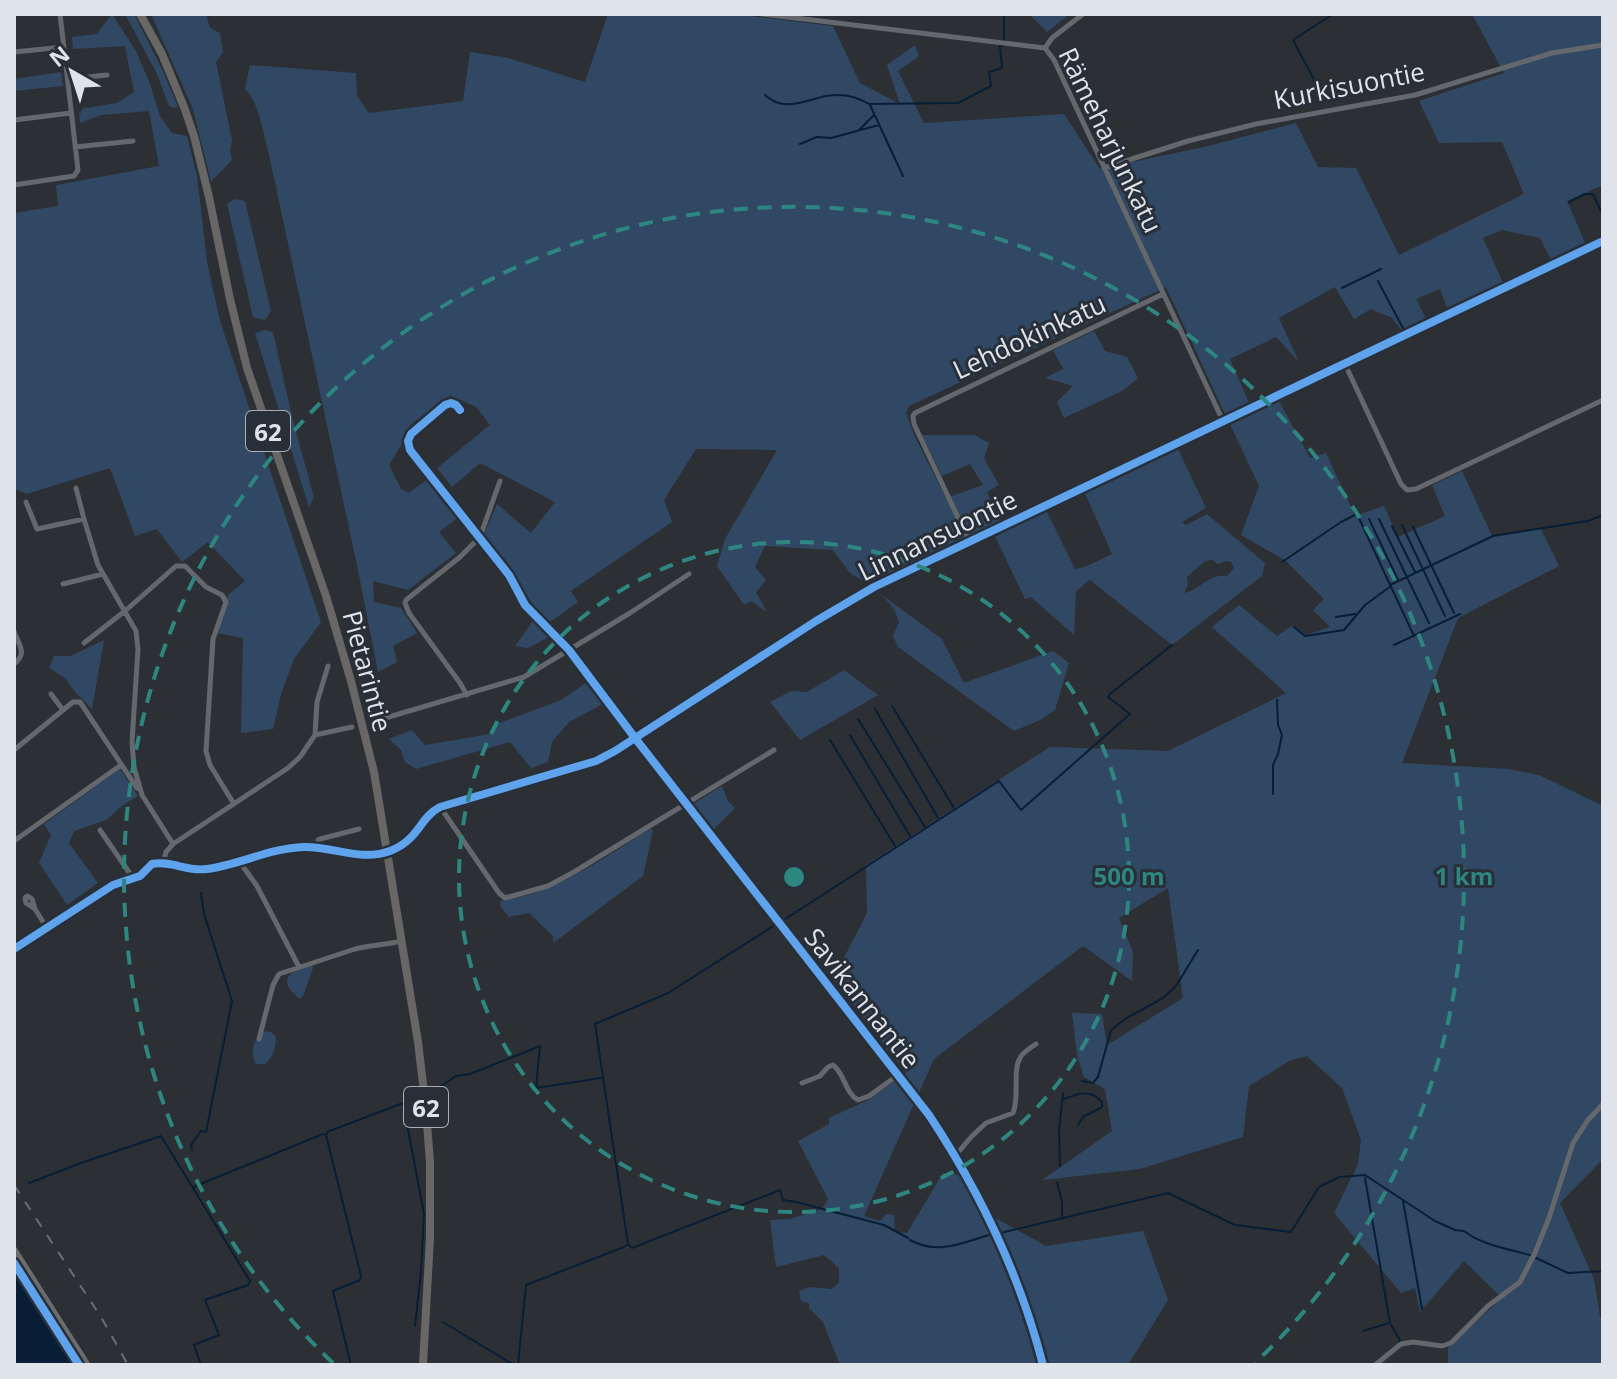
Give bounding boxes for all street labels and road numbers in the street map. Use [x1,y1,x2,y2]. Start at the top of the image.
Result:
street label: Rämeharjunkatu [1051,41,1171,239]
street label: Kurkisuontie [1270,53,1428,117]
street label: Lehdokinkatu [947,285,1111,387]
road number: 62 [246,411,290,451]
street label: Linnansuontie [851,481,1023,589]
street label: Pietarintie [335,606,401,736]
street label: Savikannantie [797,920,929,1076]
road number: 62 [404,1087,448,1127]

